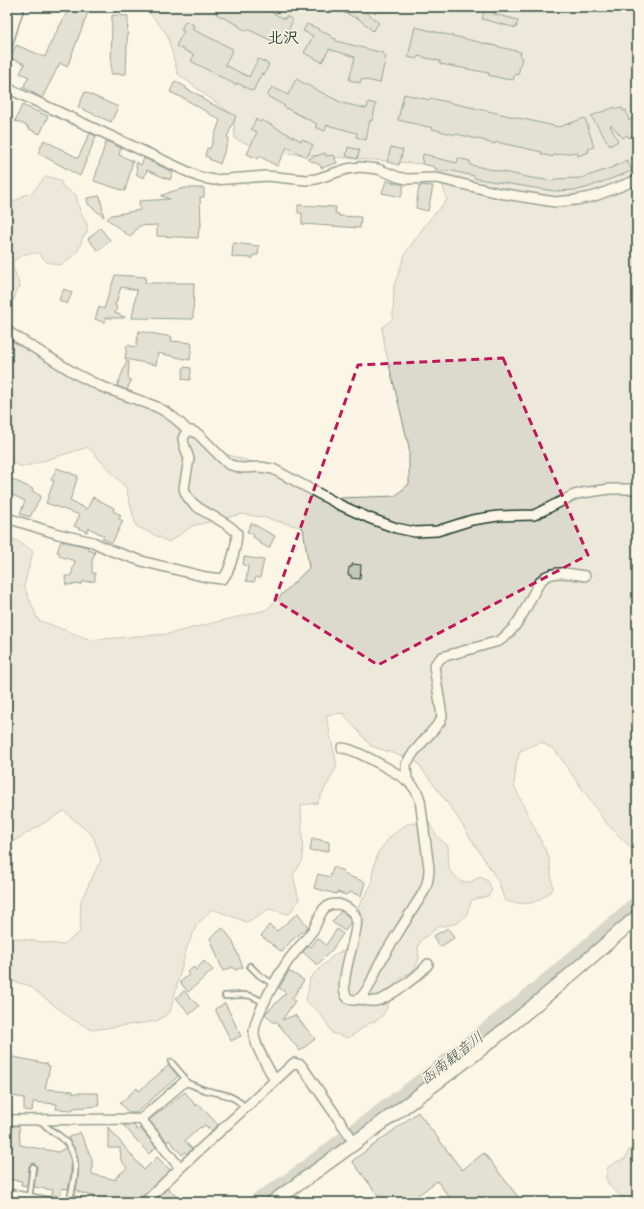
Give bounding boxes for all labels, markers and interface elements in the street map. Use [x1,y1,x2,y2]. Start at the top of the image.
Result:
district label: 北沢 [267,27,299,48]
water label: 函南観音川 [416,1027,488,1089]

